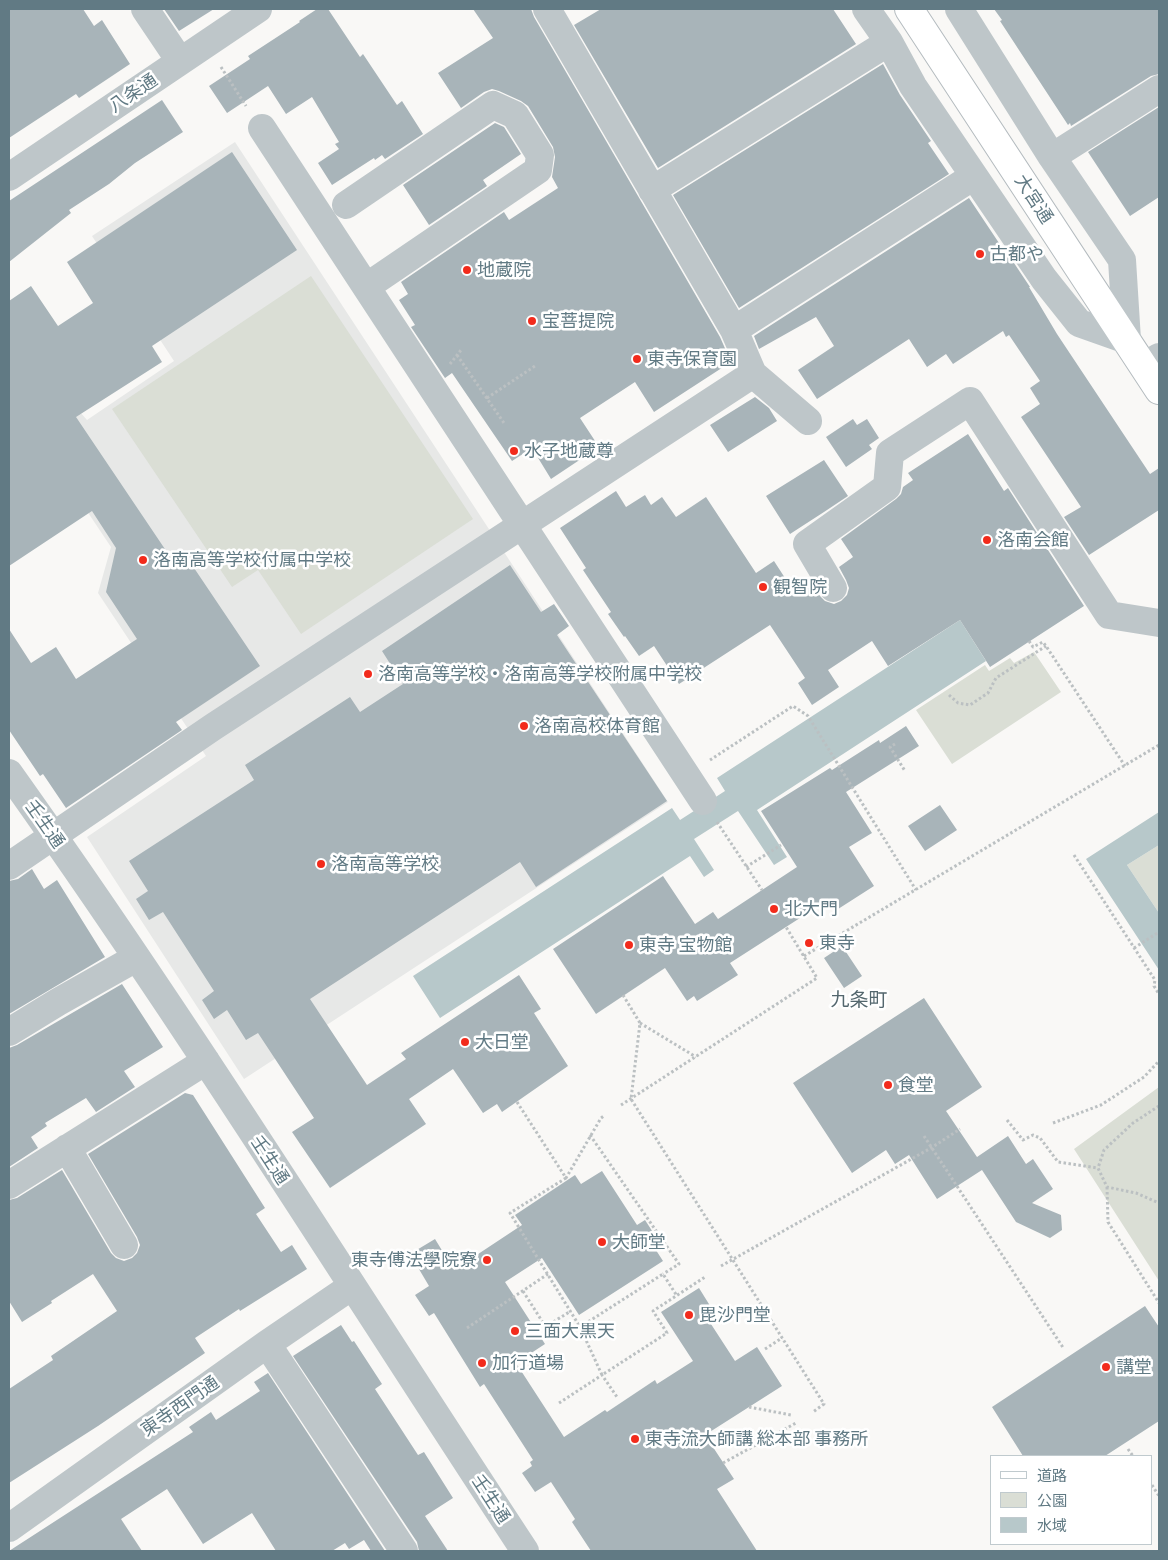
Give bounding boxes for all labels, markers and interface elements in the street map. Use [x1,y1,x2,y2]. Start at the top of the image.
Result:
street label: 八条通 [105,69,161,117]
street label: 大宮通 [1010,170,1058,228]
place label: 古都や [990,243,1044,265]
marker: 古都や [974,248,986,260]
place label: 地蔵院 [477,259,531,281]
marker: 地蔵院 [461,264,473,276]
place label: 宝菩提院 [542,310,614,332]
marker: 宝菩提院 [526,315,538,327]
place label: 東寺保育園 [647,348,737,370]
marker: 東寺保育園 [631,353,643,365]
place label: 水子地蔵尊 [524,440,614,462]
marker: 水子地蔵尊 [508,445,520,457]
place label: 洛南会館 [997,529,1069,551]
marker: 洛南会館 [981,534,993,546]
place label: 洛南高等学校付属中学校 [153,549,351,571]
marker: 洛南高等学校付属中学校 [137,554,149,566]
place label: 観智院 [773,576,827,598]
marker: 観智院 [757,581,769,593]
place label: 洛南高等学校・洛南高等学校附属中学校 [378,663,702,685]
marker: 洛南高等学校・洛南高等学校附属中学校 [362,668,374,680]
place label: 洛南高校体育館 [534,715,660,737]
marker: 洛南高校体育館 [518,720,530,732]
street label: 壬生通 [21,796,69,852]
place label: 洛南高等学校 [331,853,439,875]
marker: 洛南高等学校 [315,858,327,870]
place label: 北大門 [784,898,838,920]
marker: 北大門 [768,903,780,915]
place label: 東寺 [819,932,855,954]
place label: 東寺 宝物館 [639,934,733,956]
marker: 東寺 [803,937,815,949]
marker: 東寺 宝物館 [623,939,635,951]
district label: 九条町 [831,989,887,1011]
place label: 大日堂 [475,1031,529,1053]
marker: 大日堂 [459,1036,471,1048]
place label: 食堂 [898,1074,934,1096]
marker: 食堂 [882,1079,894,1091]
street label: 壬生通 [246,1131,294,1189]
place label: 大師堂 [612,1231,666,1253]
marker: 大師堂 [596,1236,608,1248]
place label: 東寺傅法學院寮 [351,1249,477,1271]
marker: 東寺傅法學院寮 [481,1254,493,1266]
place label: 毘沙門堂 [699,1304,771,1326]
marker: 毘沙門堂 [683,1309,695,1321]
place label: 三面大黒天 [525,1320,615,1342]
marker: 三面大黒天 [509,1325,521,1337]
place label: 加行道場 [492,1352,564,1374]
place label: 講堂 [1116,1356,1152,1378]
marker: 加行道場 [476,1357,488,1369]
marker: 講堂 [1100,1361,1112,1373]
street label: 東寺西門通 [137,1371,223,1441]
place label: 東寺流大師講 総本部 事務所 [645,1428,868,1450]
marker: 東寺流大師講 総本部 事務所 [629,1433,641,1445]
legend [990,1455,1153,1545]
text: 道路 [1037,1466,1067,1484]
street label: 壬生通 [467,1470,515,1528]
text: 公園 [1037,1491,1067,1509]
text: 水域 [1037,1516,1067,1534]

